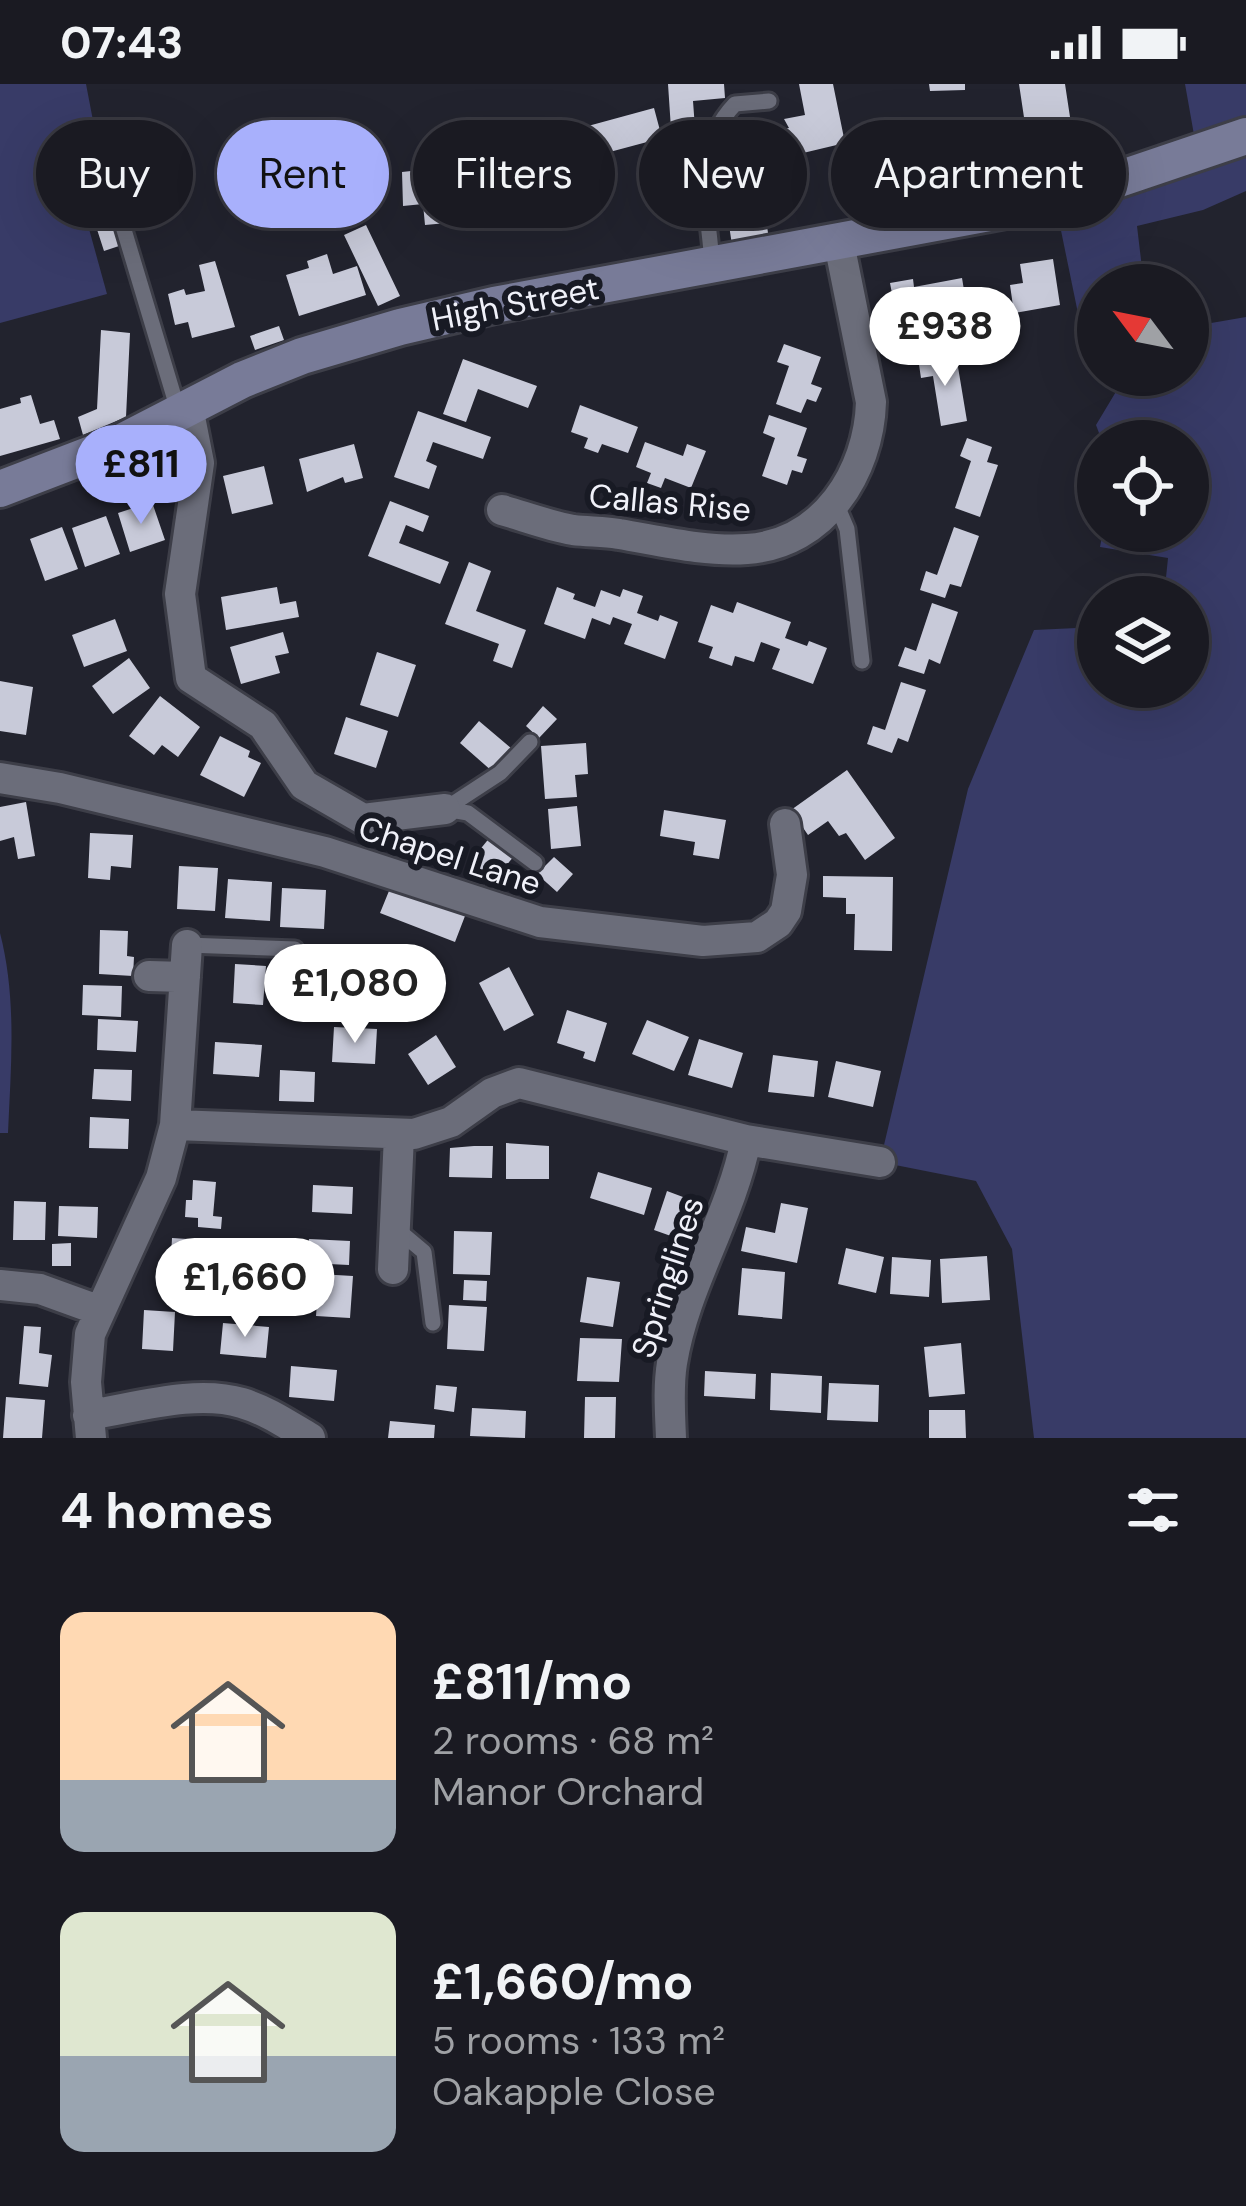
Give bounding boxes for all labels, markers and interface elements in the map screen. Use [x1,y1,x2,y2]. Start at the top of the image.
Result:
text: 07:43 [60,13,183,72]
chip: Buy [36,120,193,228]
chip: Rent [217,120,389,228]
chip: Filters [413,120,615,228]
chip: New [639,120,807,228]
chip: Apartment [831,120,1126,228]
north arrow [1077,264,1209,396]
map controls [1077,264,1209,708]
street label: High Street [428,266,603,341]
pin: £938 [874,287,1016,389]
text: £938 [896,300,994,351]
button: locate [1077,420,1209,552]
pin: £811 [70,425,212,527]
text: £811 [103,438,179,489]
street label: Callas Rise [587,474,753,531]
button: layers [1077,576,1209,708]
street label: Chapel Lane [353,806,546,905]
pin: £1,080 [257,944,453,1046]
text: £1,080 [291,957,419,1008]
street label: Springlines [621,1191,714,1363]
pin: £1,660 [147,1238,343,1340]
text: £1,660 [182,1251,308,1302]
text: 4 homes [60,1477,274,1544]
icon: filters [1120,1477,1186,1543]
text: £811/mo [432,1648,632,1715]
icon: home [156,1660,300,1804]
text: 2 rooms · 68 m² [432,1715,714,1766]
text: Manor Orchard [432,1766,704,1817]
text: £1,660/mo [432,1948,694,2015]
icon: home [156,1960,300,2104]
text: 5 rooms · 133 m² [432,2015,725,2066]
text: Oakapple Close [432,2066,716,2117]

